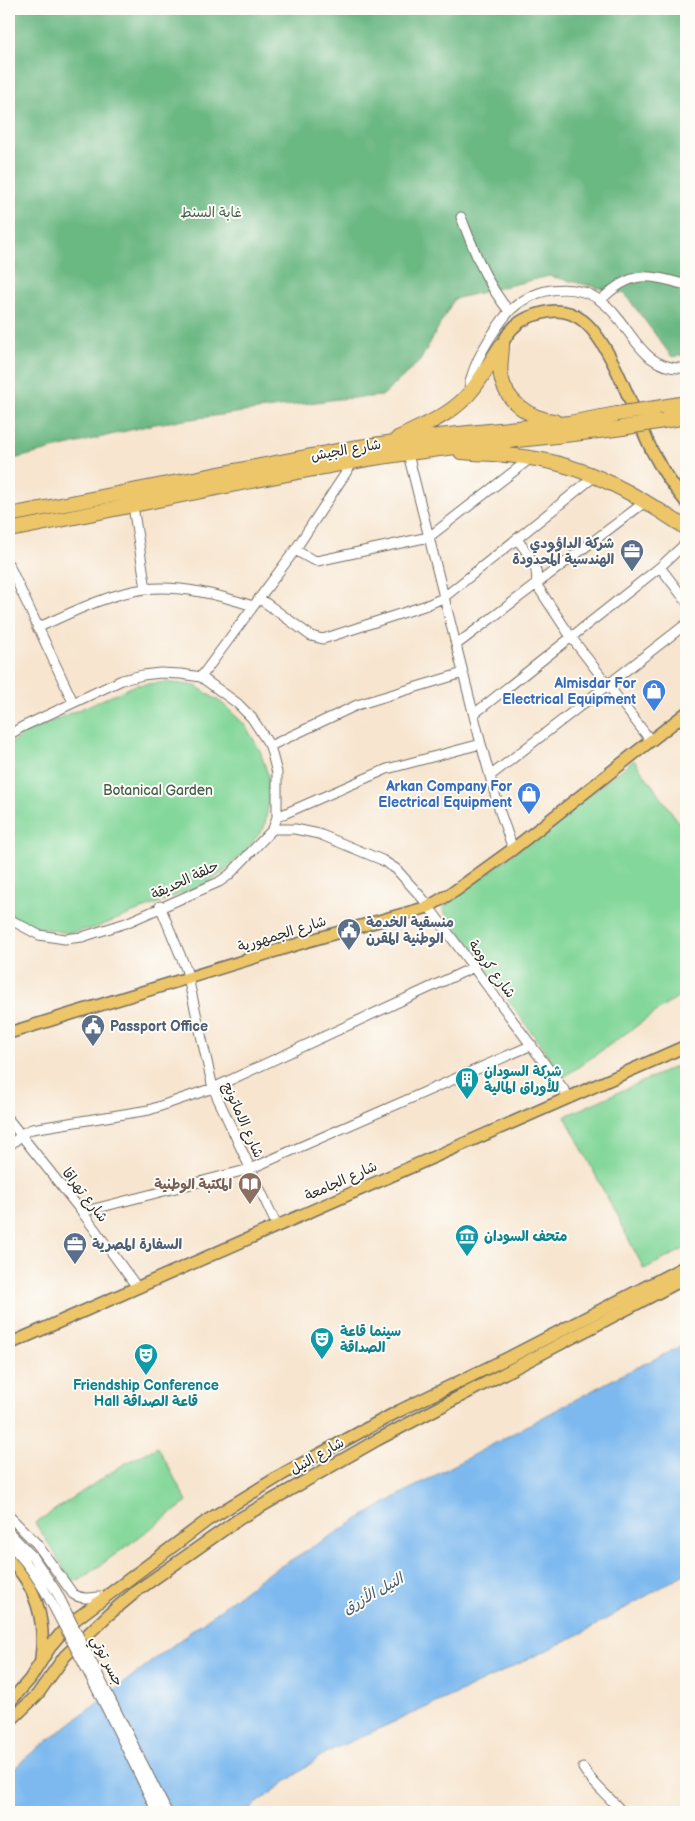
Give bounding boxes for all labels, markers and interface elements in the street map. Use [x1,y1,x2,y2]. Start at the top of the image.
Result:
park label: غابة السنط [180,204,242,221]
street label: شارع الجيش [310,435,383,466]
place label: شركة الداؤودي الهندسية المحدودة [512,535,614,568]
office icon: شركة الداؤودي الهندسية المحدودة [619,538,645,572]
place label: Almisdar For Electrical Equipment [502,675,636,708]
shop icon: Almisdar For Electrical Equipment [641,678,667,712]
place label: Arkan Company For Electrical Equipment [378,778,512,811]
shop icon: Arkan Company For Electrical Equipment [516,781,542,815]
park label: Botanical Garden [103,782,213,799]
street label: حلقة الحديقة [149,857,221,903]
street label: شارع الجمهورية [236,912,329,956]
place label: منسقية الخدمة الوطنية المقرن [366,914,454,948]
public building icon: منسقية الخدمة الوطنية المقرن [336,917,362,951]
street label: شارع كرومة [464,937,519,1002]
public building icon: Passport Office [80,1013,106,1047]
place label: Passport Office [110,1018,208,1035]
place label: شركة السودان للأوراق المالية [484,1063,562,1096]
building icon: شركة السودان للأوراق المالية [454,1066,480,1100]
street label: شارع الاماتونج [218,1079,267,1161]
street label: شارع الجامعة [302,1157,380,1205]
street label: شارع تهراقا [58,1164,112,1226]
library icon: المكتبة الوطنية [237,1171,263,1205]
place label: المكتبة الوطنية [154,1176,232,1194]
museum icon: متحف السودان [454,1223,480,1257]
place label: متحف السودان [484,1228,568,1245]
office icon: السفارة المصرية [62,1231,88,1265]
place label: السفارة المصرية [92,1236,182,1253]
place label: سينما قاعة الصداقة [340,1323,401,1356]
theatre icon: سينما قاعة الصداقة [309,1326,335,1360]
theatre icon: Friendship Conference Hall قاعة الصداقة [133,1342,159,1376]
place label: Friendship Conference Hall قاعة الصداقة [73,1377,219,1410]
street label: شارع النيل [287,1434,348,1479]
water label: النيل الأزرق [339,1568,409,1618]
street label: جسر توتي [83,1633,127,1691]

